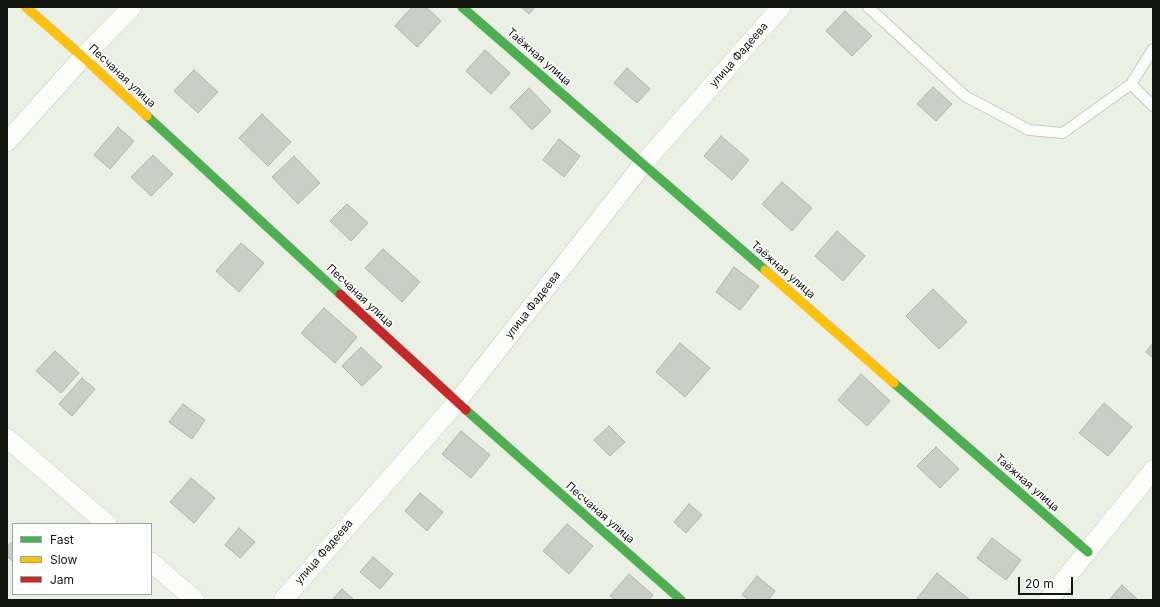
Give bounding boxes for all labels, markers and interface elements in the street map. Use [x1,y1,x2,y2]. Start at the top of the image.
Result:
street label: улица Фадеева [707,20,771,90]
street label: Таёжная улица [504,26,574,88]
street label: Песчаная улица [86,42,158,110]
street label: Таёжная улица [748,239,818,301]
street label: Песчаная улица [324,262,396,330]
street label: улица Фадеева [503,269,563,341]
street label: Таёжная улица [992,452,1062,514]
street label: Песчаная улица [563,480,637,546]
street label: улица Фадеева [292,517,356,587]
legend [12,523,152,595]
text: Fast [50,532,74,547]
text: Slow [50,552,77,567]
scale bar [1020,569,1075,595]
text: Jam [50,572,74,587]
text: 20 m [1025,576,1054,591]

